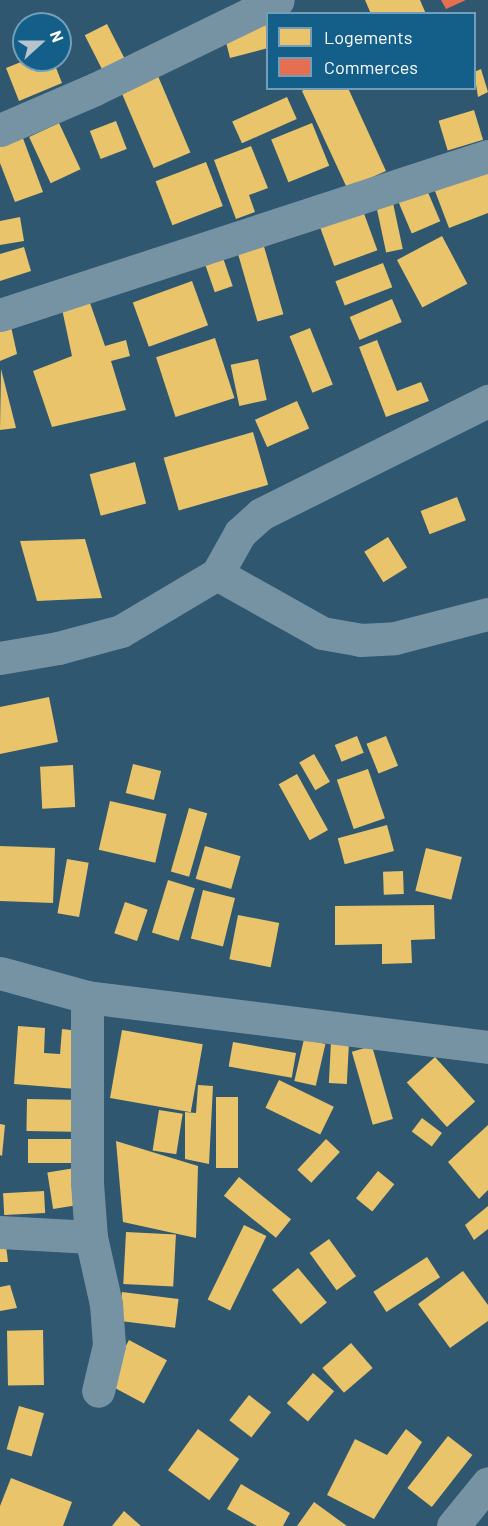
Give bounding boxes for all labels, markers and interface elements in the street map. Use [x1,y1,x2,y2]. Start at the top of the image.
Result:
north arrow [12,12,72,72]
legend [266,12,476,90]
text: Logements [324,26,413,48]
text: N [47,28,68,44]
text: Commerces [324,56,418,78]

